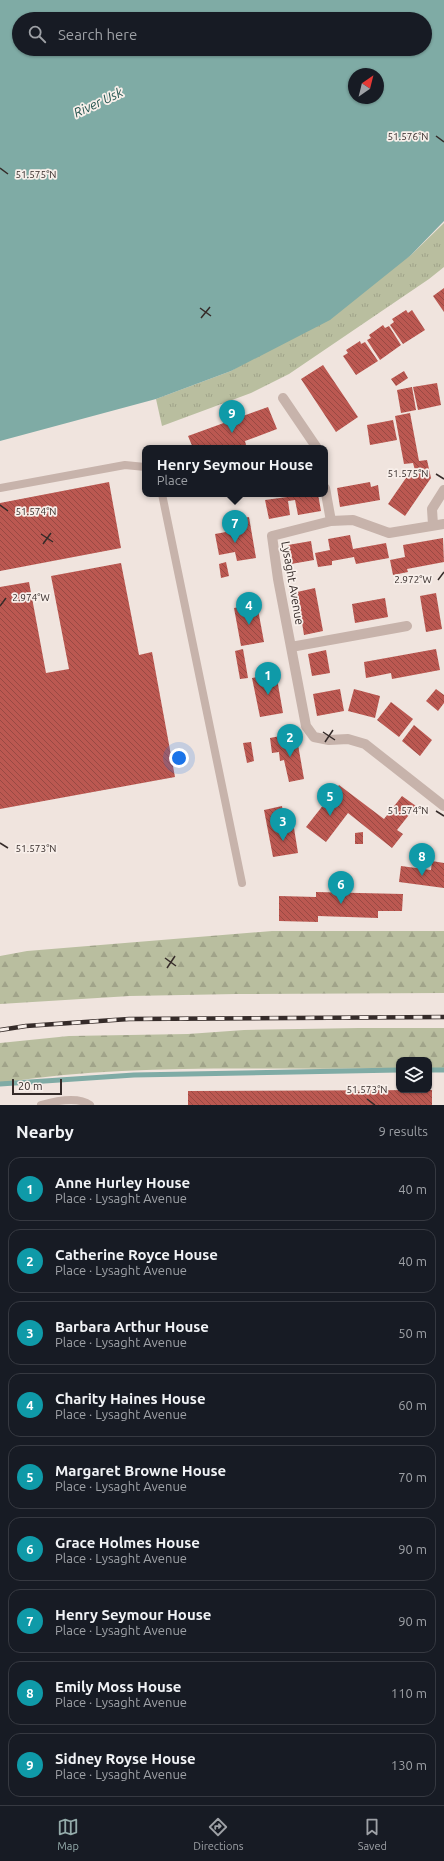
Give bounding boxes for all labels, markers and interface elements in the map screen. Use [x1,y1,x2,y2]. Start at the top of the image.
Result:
search box [12,12,432,56]
icon: search [26,23,48,45]
text: Search here [58,26,137,43]
north arrow [348,68,384,104]
water label: River Usk [71,84,125,119]
text: 51.576°N [387,131,429,142]
text: 51.575°N [15,169,57,180]
pin: 9 [219,400,245,433]
popup [142,445,328,497]
text: Henry Seymour House [157,456,313,473]
text: 51.575°N [387,468,429,479]
text: Place [157,473,188,487]
text: 51.574°N [15,506,57,517]
pin: 7 [222,510,248,543]
street label: Lysaght Avenue [279,540,307,626]
text: 2.972°W [394,574,432,585]
text: 2.974°W [12,592,50,603]
pin: 4 [236,592,262,625]
pin: 1 [255,662,281,695]
pin: 2 [277,724,303,757]
your location [169,748,189,768]
pin: 5 [317,783,343,816]
text: 51.574°N [387,805,429,816]
pin: 3 [270,808,296,841]
text: 51.573°N [15,843,57,854]
pin: 8 [409,843,435,876]
pin: 6 [328,871,354,904]
map controls [396,1057,432,1093]
button: layers [396,1057,432,1093]
scale bar [12,1077,62,1096]
text: 20 m [18,1080,42,1092]
text: 51.573°N [346,1084,388,1095]
text: Nearby [16,1122,74,1141]
text: 9 results [378,1124,428,1138]
text: Anne Hurley House [55,1174,190,1191]
text: 1 [26,1182,34,1196]
text: 40 m [398,1182,427,1196]
text: Place · Lysaght Avenue [55,1191,187,1205]
text: Catherine Royce House [55,1246,218,1263]
text: 2 [26,1254,34,1268]
text: 40 m [398,1254,427,1268]
text: Place · Lysaght Avenue [55,1263,187,1277]
text: Barbara Arthur House [55,1318,209,1335]
text: 3 [26,1326,34,1340]
text: 50 m [398,1326,427,1340]
text: Place · Lysaght Avenue [55,1335,187,1349]
text: Charity Haines House [55,1390,206,1407]
text: 4 [26,1398,34,1412]
text: 60 m [398,1398,427,1412]
text: Place · Lysaght Avenue [55,1407,187,1421]
text: Margaret Browne House [55,1462,226,1479]
text: 5 [26,1470,34,1484]
text: 70 m [398,1470,427,1484]
text: Place · Lysaght Avenue [55,1479,187,1493]
text: Grace Holmes House [55,1534,200,1551]
text: 6 [26,1542,34,1556]
text: 90 m [398,1542,427,1556]
text: Place · Lysaght Avenue [55,1551,187,1565]
text: Henry Seymour House [55,1606,211,1623]
text: 7 [26,1614,34,1628]
text: 90 m [398,1614,427,1628]
text: Place · Lysaght Avenue [55,1623,187,1637]
text: Emily Moss House [55,1678,181,1695]
text: 8 [26,1686,34,1700]
text: 110 m [391,1686,427,1700]
text: Place · Lysaght Avenue [55,1695,187,1709]
text: Sidney Royse House [55,1750,196,1767]
text: 9 [26,1758,34,1772]
text: 130 m [391,1758,427,1772]
text: Place · Lysaght Avenue [55,1767,187,1781]
tab: Map [57,1816,79,1852]
tab: Directions [193,1816,243,1852]
tab: Saved [358,1816,387,1852]

